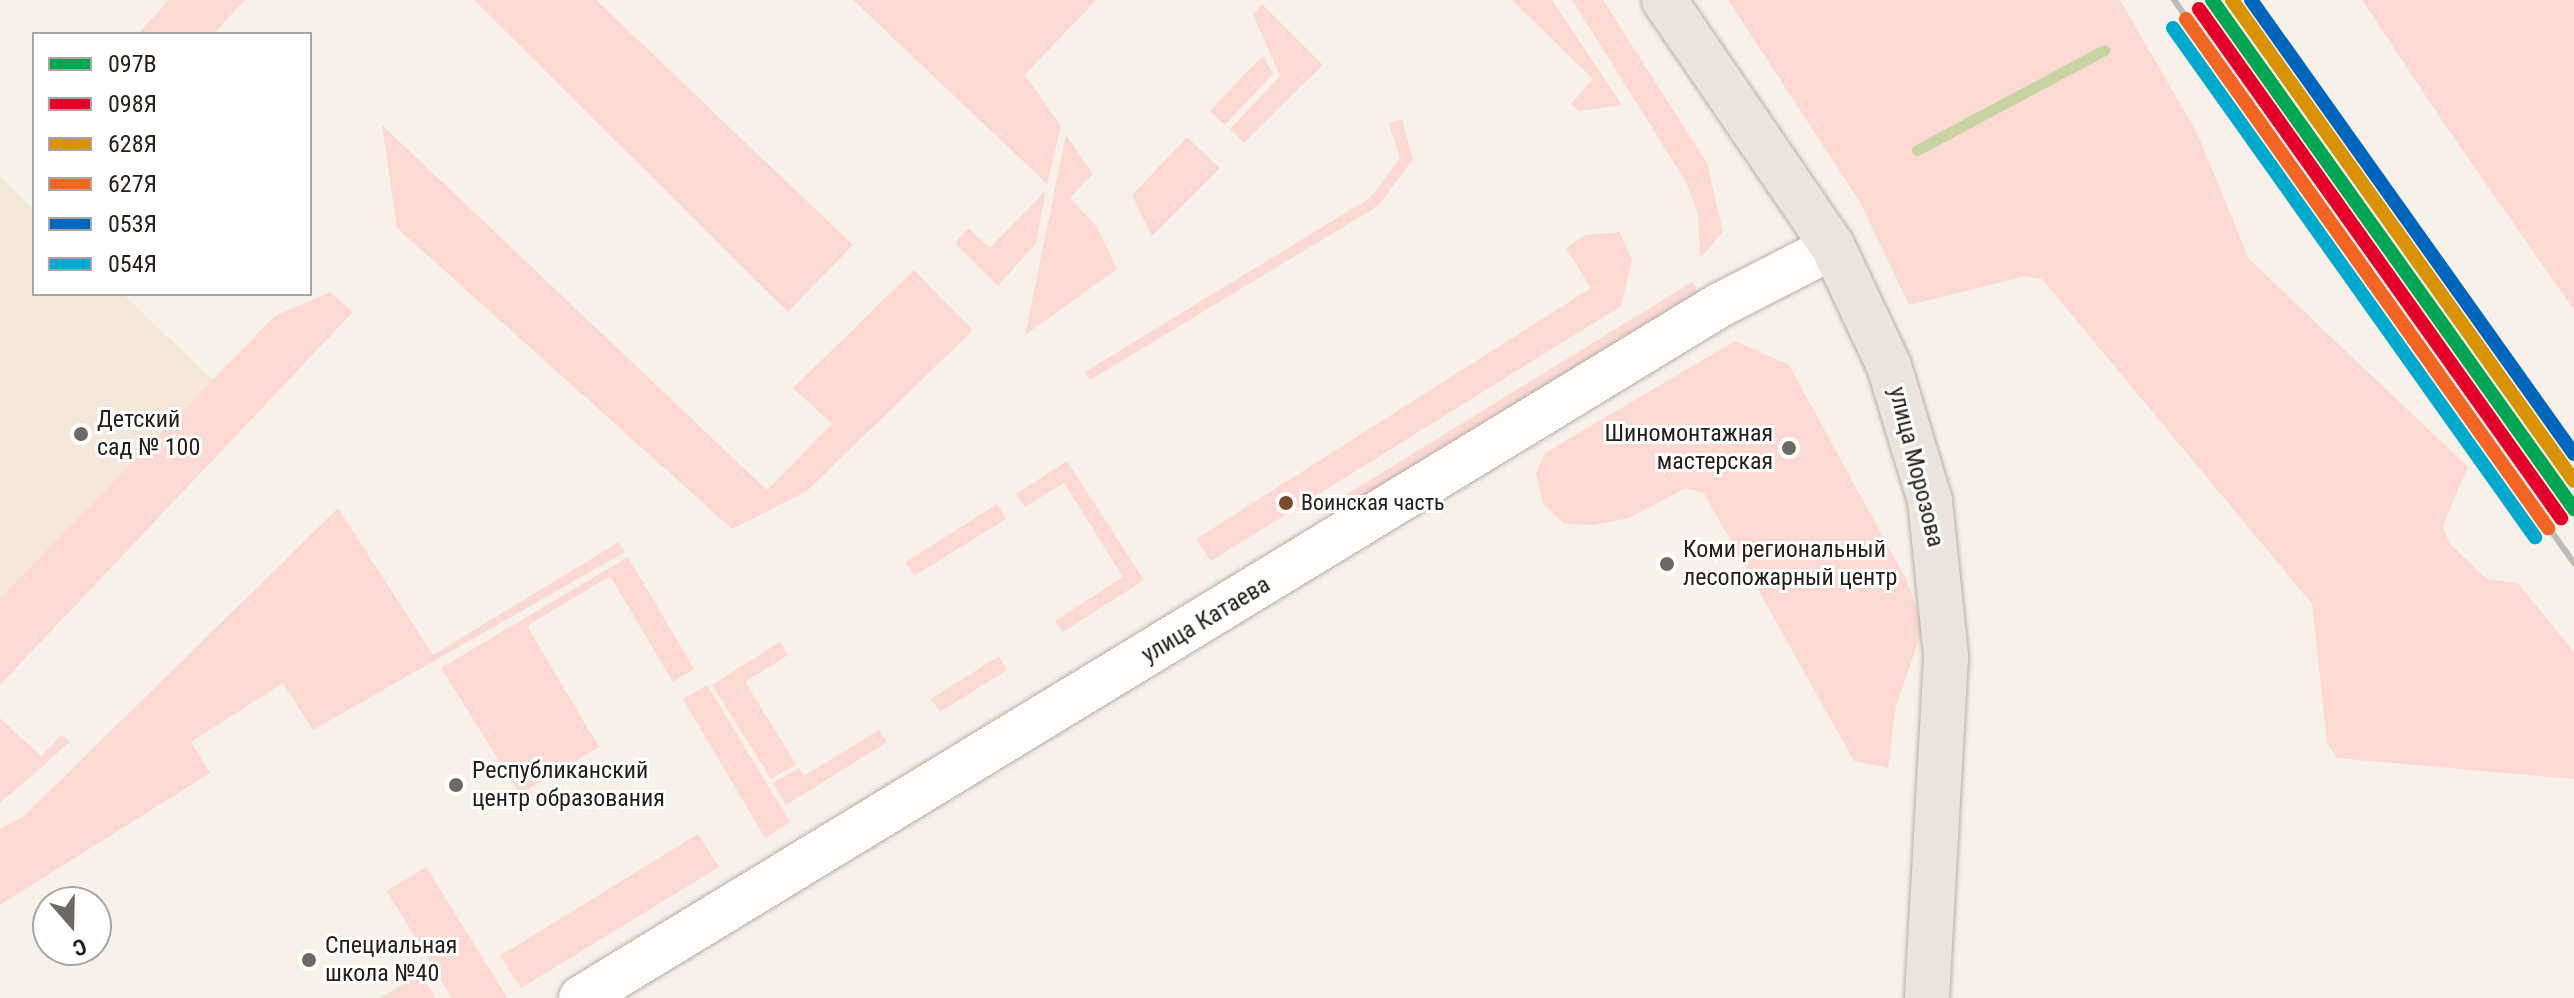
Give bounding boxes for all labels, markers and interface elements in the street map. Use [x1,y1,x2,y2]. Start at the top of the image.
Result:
legend [32,32,312,296]
text: 097В [108,50,157,78]
text: 098Я [108,90,157,118]
text: 628Я [108,130,157,158]
text: 627Я [108,170,157,198]
text: 053Я [108,210,157,238]
text: 054Я [108,250,157,278]
street label: улица Морозова [1882,384,1950,550]
place label: Детский сад № 100 [97,406,200,462]
place label: Шиномонтажная мастерская [1604,420,1773,476]
marker: Детский сад № 100 [72,425,90,443]
marker: Шиномонтажная мастерская [1780,439,1798,457]
place label: Воинская часть [1301,490,1445,516]
marker: Воинская часть [1278,495,1294,511]
place label: Коми региональный лесопожарный центр [1683,536,1897,592]
marker: Коми региональный лесопожарный центр [1658,555,1676,573]
street label: улица Катаева [1137,570,1275,670]
place label: Республиканский центр образования [472,757,665,813]
marker: Республиканский центр образования [447,776,465,794]
north arrow [32,886,112,966]
place label: Специальная школа №40 [325,932,457,988]
text: С [70,933,90,961]
marker: Специальная школа №40 [300,951,318,969]

